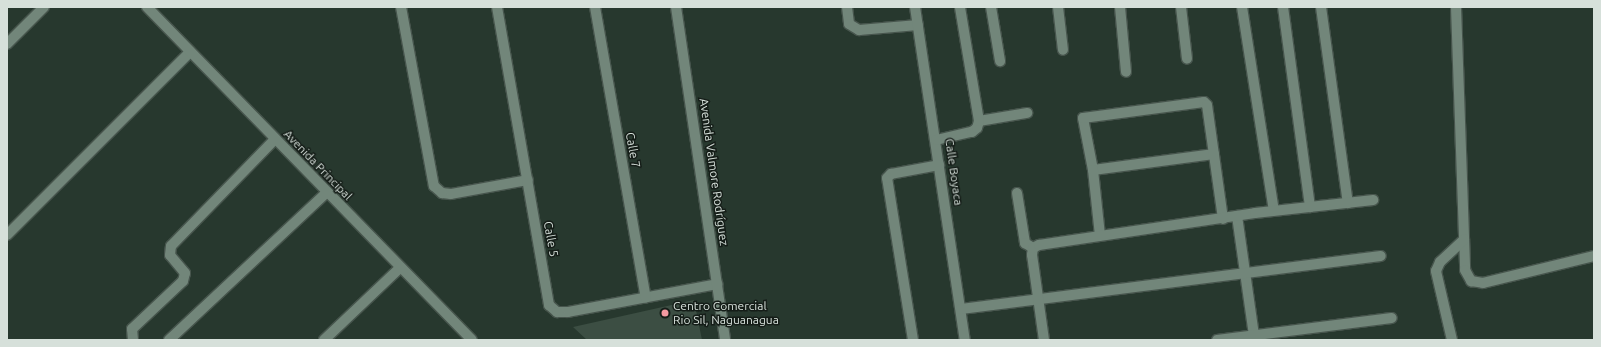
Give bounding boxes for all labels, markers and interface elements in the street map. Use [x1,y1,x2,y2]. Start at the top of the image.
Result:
street label: Avenida Valmore Rodríguez [697,97,731,247]
street label: Avenida Principal [281,127,355,203]
street label: Calle 7 [623,131,643,169]
street label: Calle Boyaca [942,138,966,206]
street label: Calle 5 [541,220,561,258]
place label: Centro Comercial Rio Sil, Naguanagua [673,299,779,327]
marker: Centro Comercial Rio Sil, Naguanagua [660,308,670,318]

